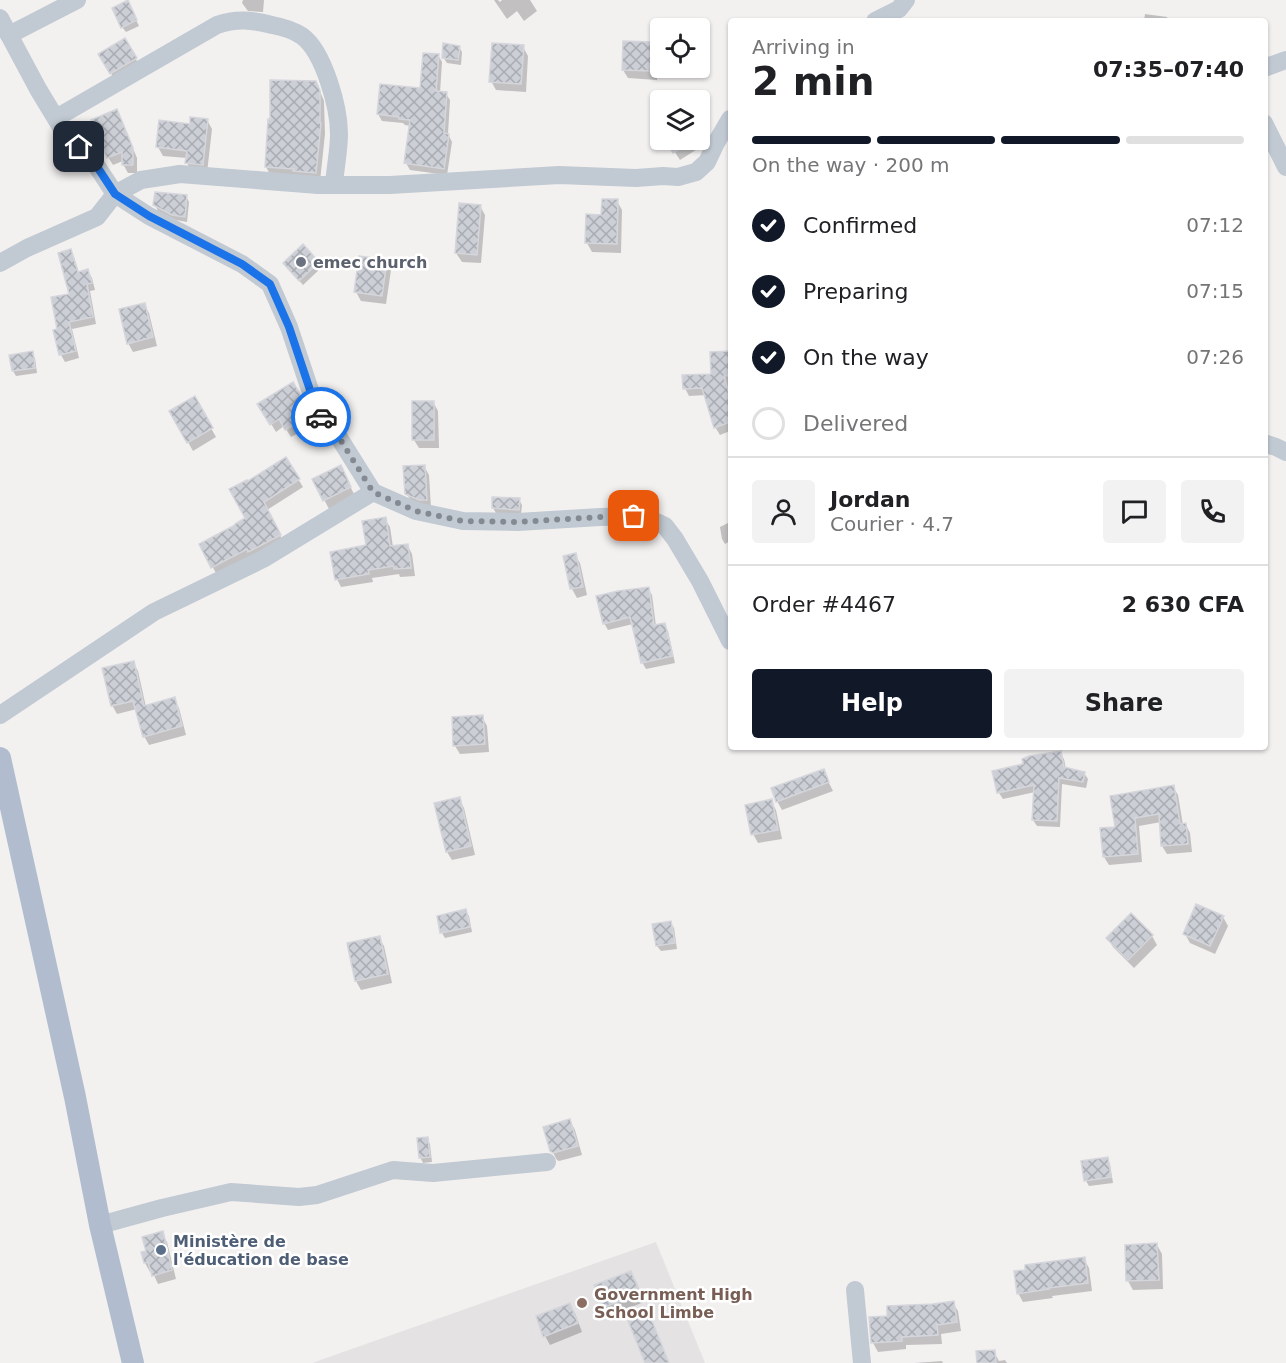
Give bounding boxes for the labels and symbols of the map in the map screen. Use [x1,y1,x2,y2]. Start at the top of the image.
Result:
pin [53,121,104,172]
place label: emec church [313,253,427,272]
marker: emec church [294,255,308,269]
courier [291,387,351,447]
pin [608,490,659,541]
place label: Ministère de l'éducation de base [173,1232,349,1269]
marker: Ministère de l'éducation de base [154,1243,168,1257]
place label: Government High School Limbe [594,1285,753,1322]
marker: Government High School Limbe [575,1296,589,1310]

